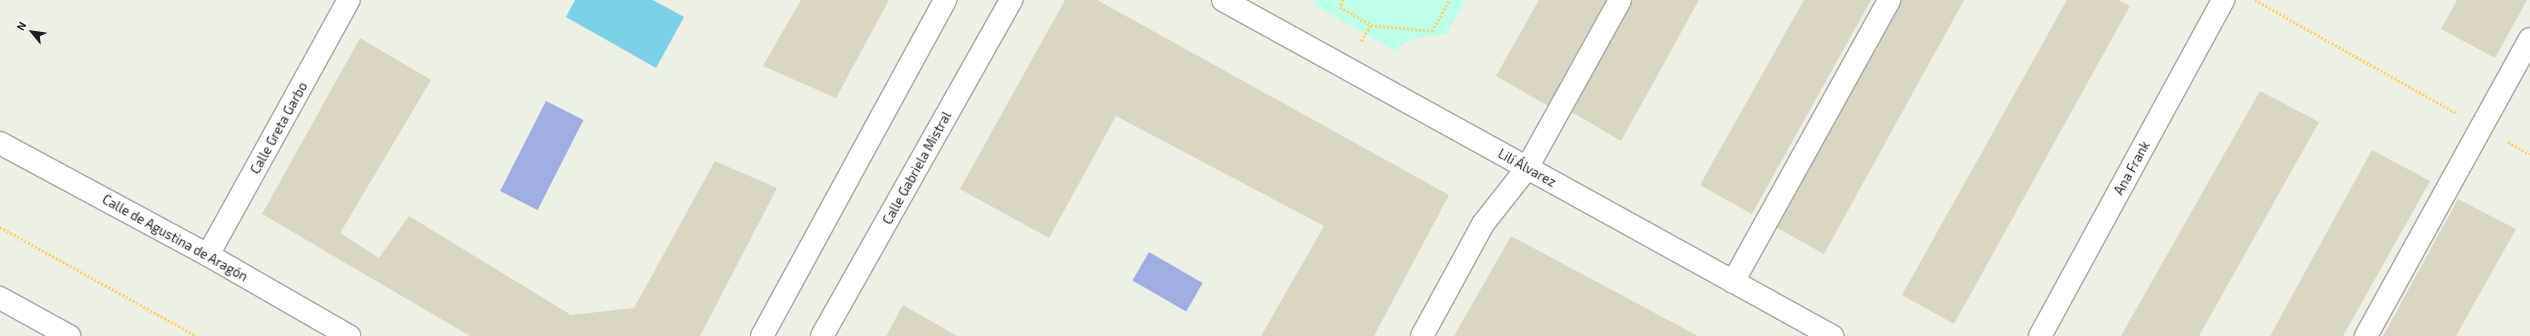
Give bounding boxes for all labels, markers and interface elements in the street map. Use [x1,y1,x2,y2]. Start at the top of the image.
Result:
north arrow [12,12,52,52]
text: N [13,19,29,33]
street label: Calle Greta Garbo [247,79,311,177]
street label: Calle Gabriela Mistral [879,109,955,227]
street label: Ana Frank [2111,138,2153,198]
street label: Lilí Álvarez [1495,146,1559,190]
street label: Calle de Agustina de Aragón [99,191,251,285]

